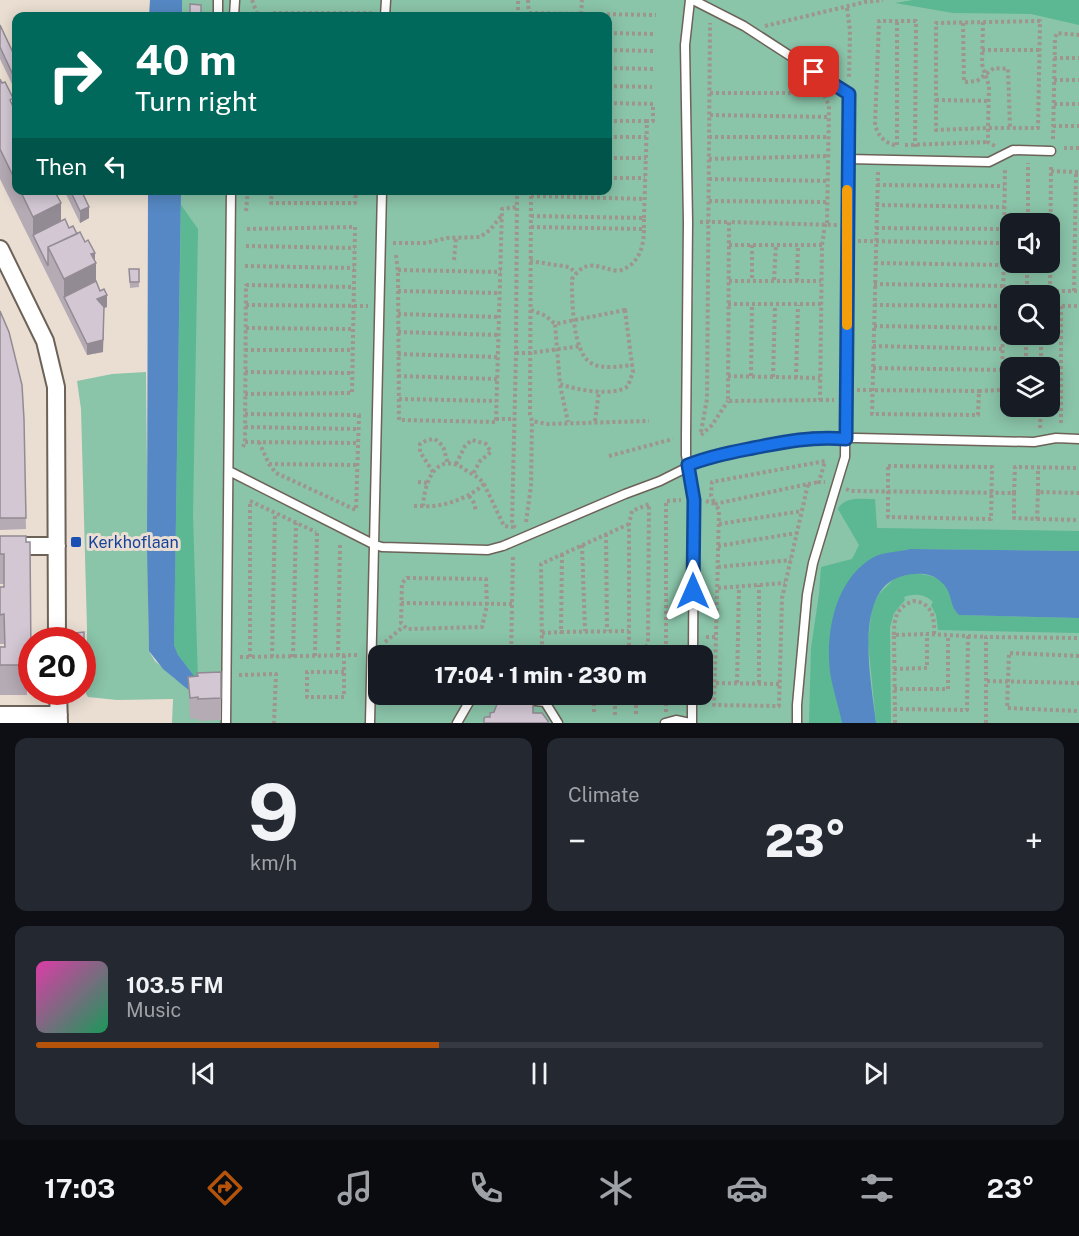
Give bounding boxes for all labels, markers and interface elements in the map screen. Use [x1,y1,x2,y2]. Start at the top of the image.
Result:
text: 40 m [135,35,237,84]
icon: right [36,36,114,114]
pin [788,46,839,97]
icon: arrive [797,55,830,88]
text: Turn right [135,85,258,117]
icon: left [99,150,132,183]
text: Then [36,154,87,180]
map controls [1000,213,1060,417]
button: sound [1000,213,1060,273]
button: search [1000,285,1060,345]
button: layers [1000,357,1060,417]
place label: Kerkhoflaan [88,533,179,552]
marker: Kerkhoflaan [69,535,83,549]
position arrow [661,559,725,623]
speed limit sign: 20 [18,627,96,705]
text: 17:04 · 1 min · 230 m [434,662,647,688]
text: 9 [248,766,299,858]
text: Climate [568,783,640,807]
text: 23° [765,814,846,867]
text: − [568,822,586,860]
text: + [1025,822,1043,860]
text: km/h [250,851,297,875]
text: 103.5 FM [126,972,224,998]
text: Music [126,998,181,1022]
icon: previous [187,1057,220,1090]
icon: pause [523,1057,556,1090]
icon: next [859,1057,892,1090]
icon: directions [204,1167,246,1209]
icon: music [334,1167,376,1209]
icon: phone [465,1167,507,1209]
icon: climate [595,1167,637,1209]
icon: car [726,1167,768,1209]
icon: filters [856,1167,898,1209]
text: 17:03 [44,1172,115,1204]
text: 23° [987,1172,1035,1204]

